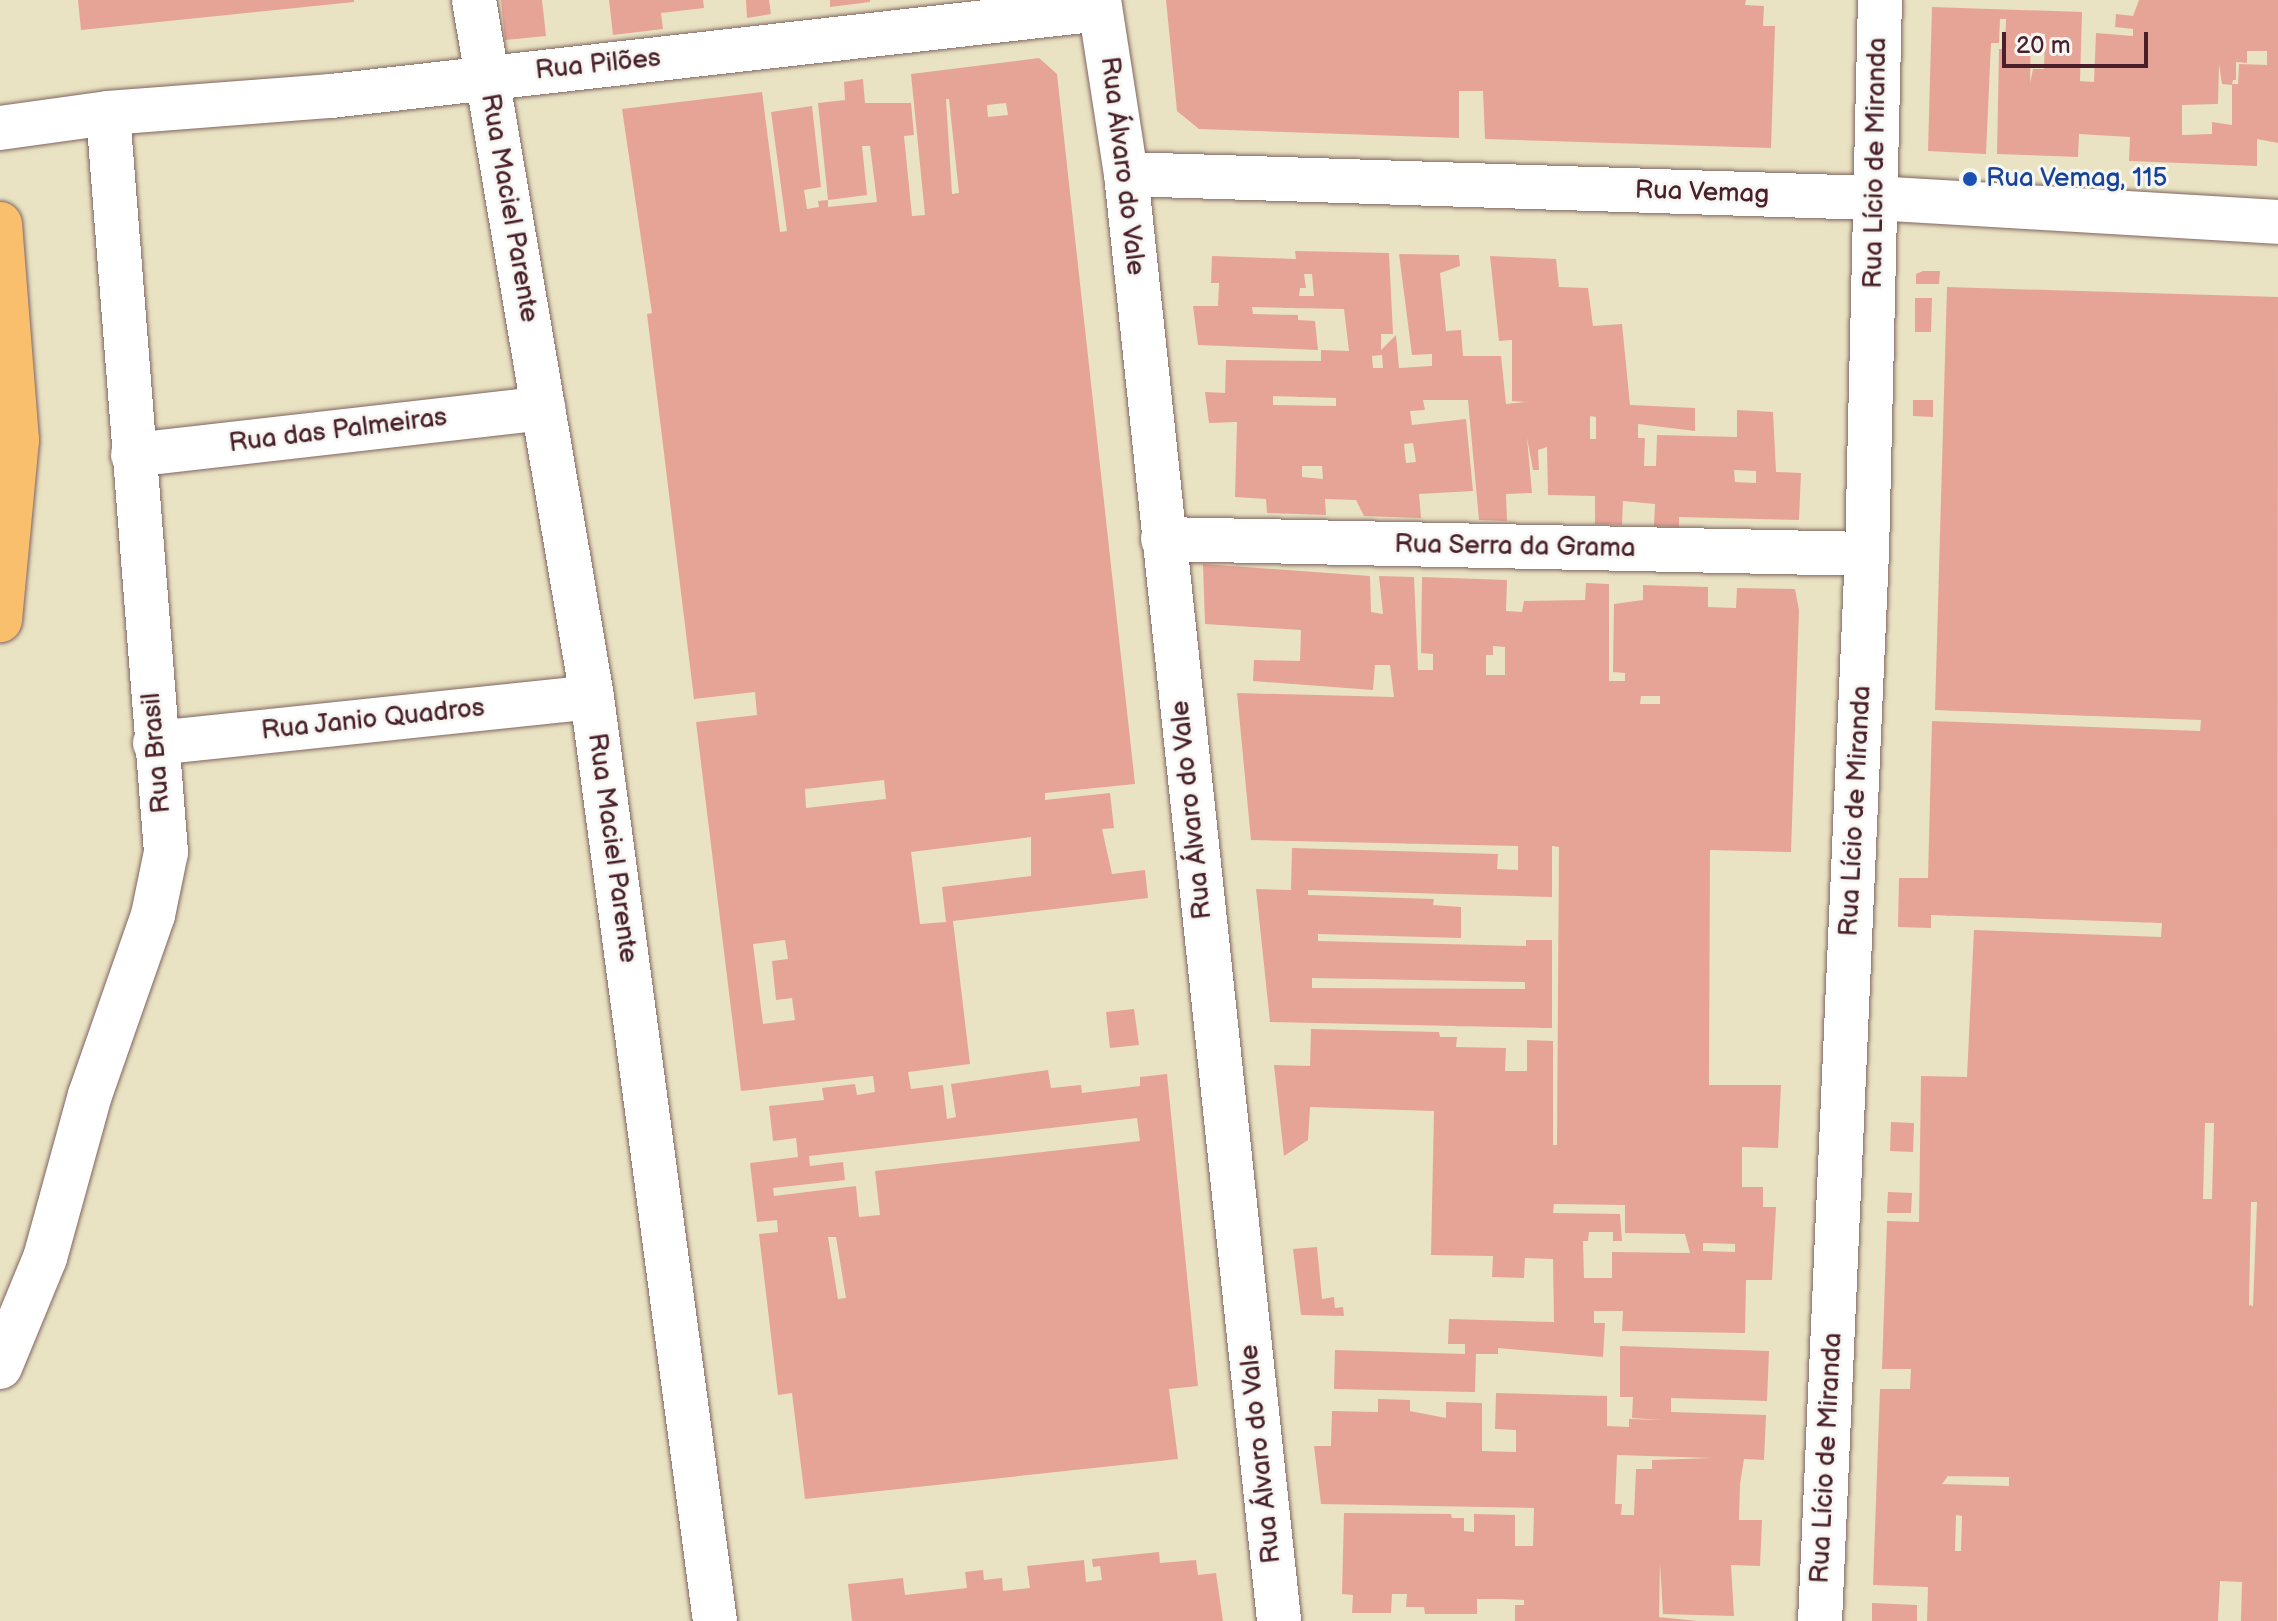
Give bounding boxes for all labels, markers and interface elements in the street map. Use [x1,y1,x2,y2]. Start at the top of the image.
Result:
scale bar [2006,16,2152,66]
text: 20 m [2016,31,2071,60]
street label: Rua Lício de Miranda [1858,37,1894,289]
street label: Rua Pilões [534,43,662,87]
street label: Rua Álvaro do Vale [1093,55,1151,277]
street label: Rua Maciel Parente [474,91,544,325]
place label: Rua Vemag, 115 [1986,163,2168,195]
marker: Rua Vemag, 115 [1961,170,1979,188]
street label: Rua Vemag [1634,175,1770,211]
street label: Rua das Palmeiras [227,402,449,460]
street label: Rua Serra da Grama [1394,529,1636,565]
street label: Rua Lício de Miranda [1834,685,1878,937]
street label: Rua Brasil [136,691,178,815]
street label: Rua Janio Quadros [259,693,487,747]
street label: Rua Álvaro do Vale [1165,699,1219,921]
street label: Rua Maciel Parente [580,731,644,965]
street label: Rua Lício de Miranda [1805,1332,1849,1584]
street label: Rua Álvaro do Vale [1234,1343,1288,1565]

